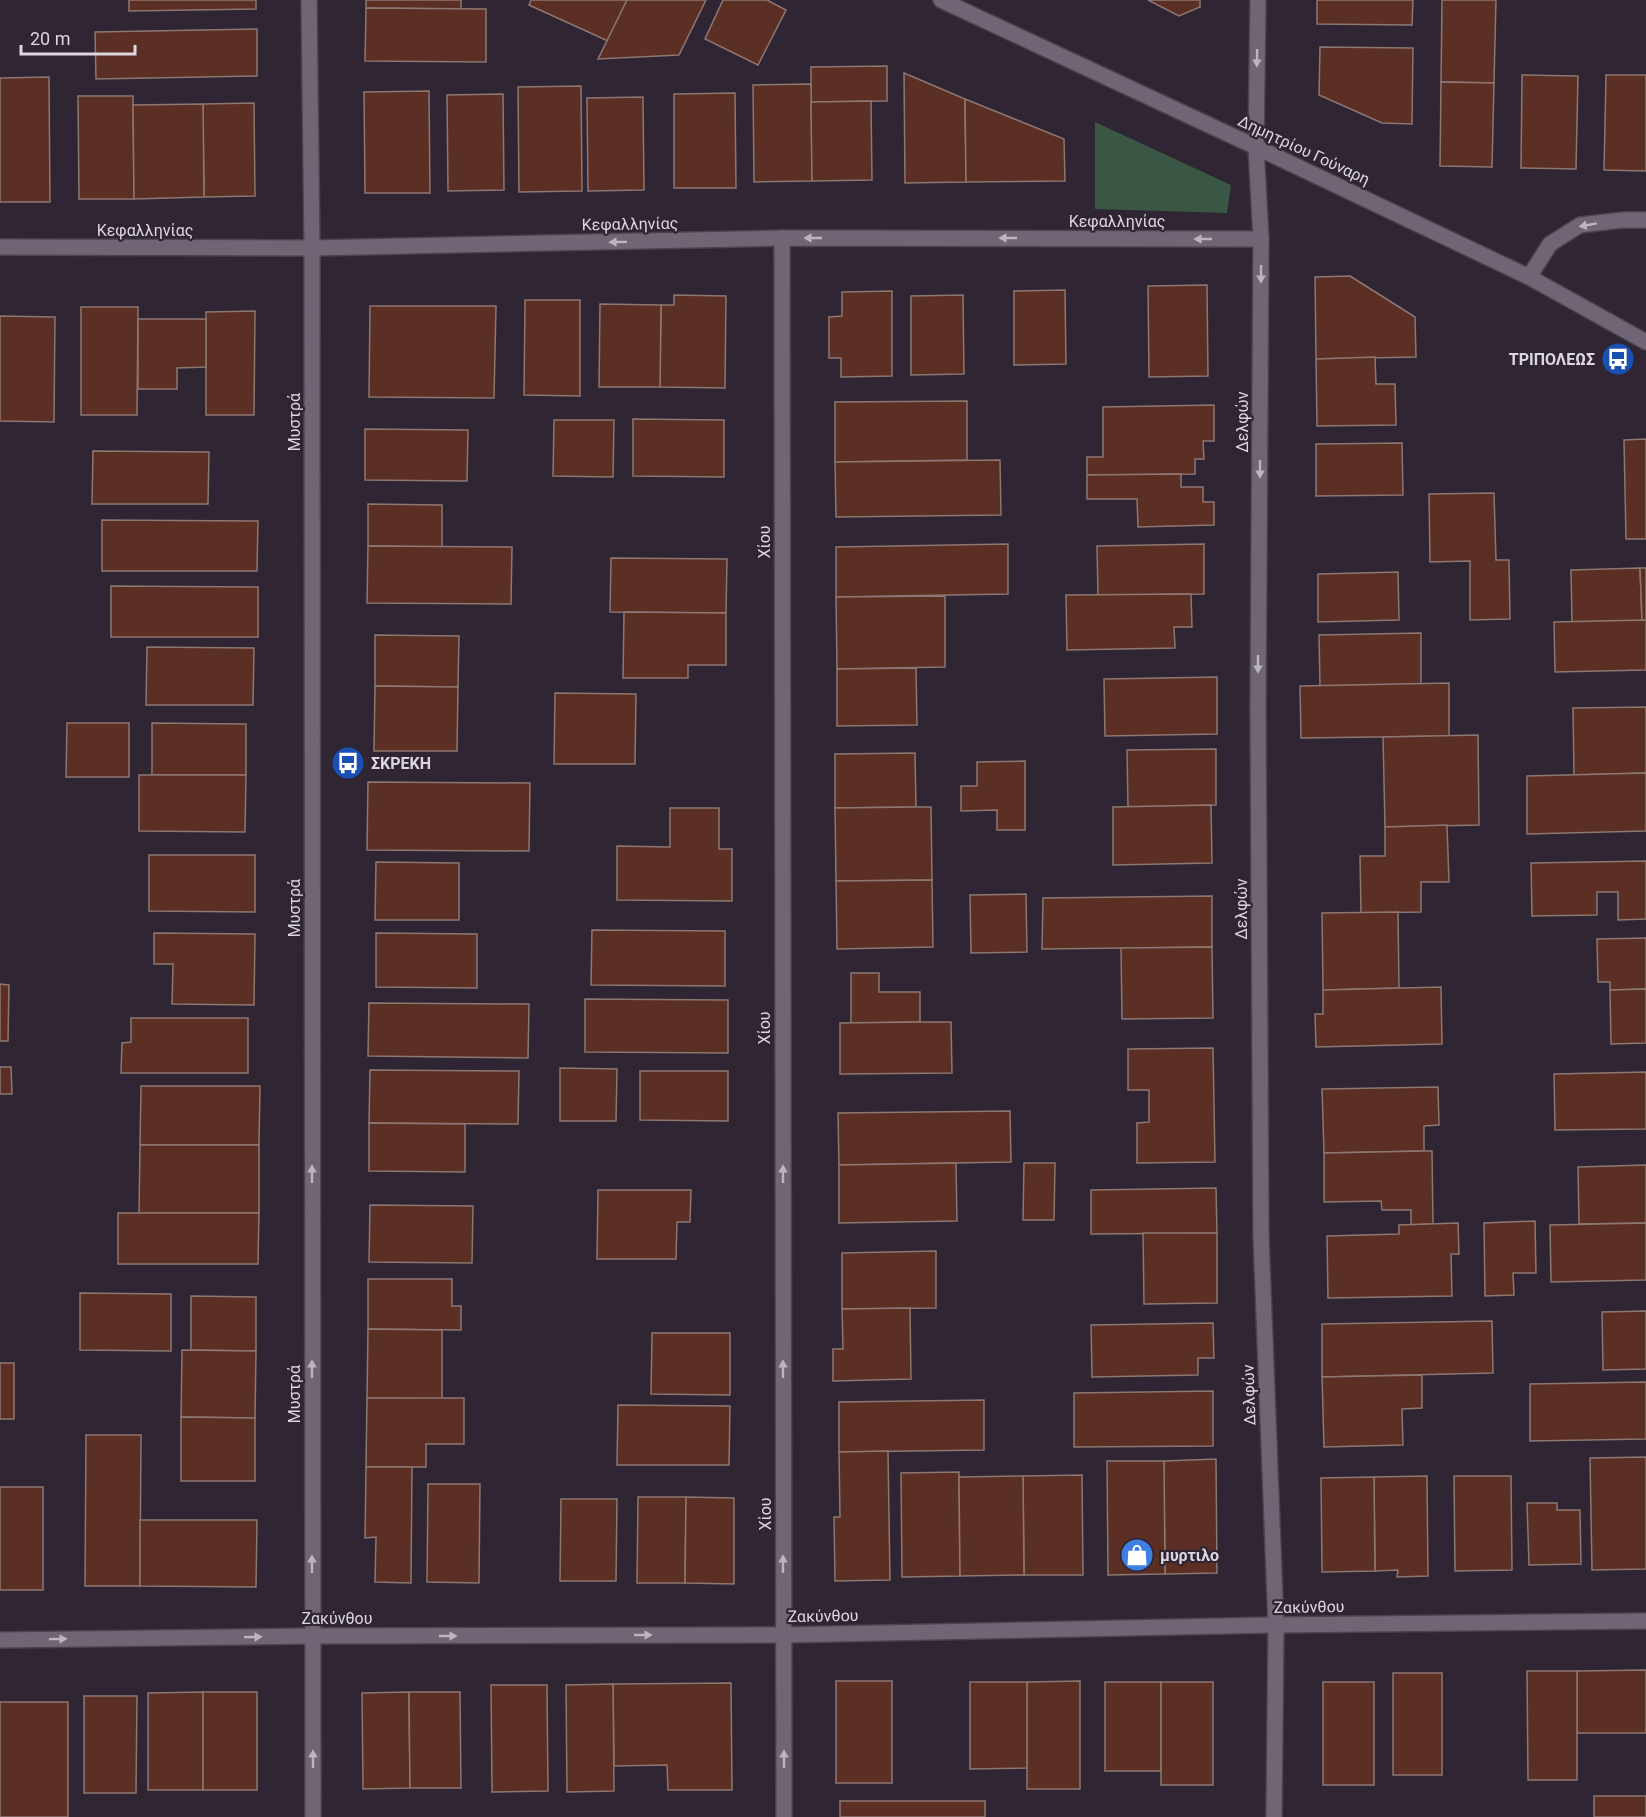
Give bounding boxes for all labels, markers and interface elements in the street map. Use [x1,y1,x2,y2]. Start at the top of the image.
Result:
scale bar [21,18,135,56]
text: 20 m [30,28,70,49]
one-way arrow [1252,49,1262,68]
street label: Δημητρίου Γούναρη [1235,111,1373,189]
street label: Κεφαλληνίας [1069,212,1165,231]
street label: Κεφαλληνίας [582,214,678,234]
street label: Κεφαλληνίας [97,221,193,240]
one-way arrow [1578,221,1597,230]
one-way arrow [803,233,822,243]
one-way arrow [998,234,1017,243]
one-way arrow [1193,234,1212,244]
one-way arrow [608,237,627,247]
one-way arrow [1256,265,1266,284]
bus stop icon: ΤΡΙΠΟΛΕΩΣ [1600,341,1636,377]
place label: ΤΡΙΠΟΛΕΩΣ [1509,350,1595,369]
street label: Δελφών [1233,391,1252,452]
street label: Μυστρά [285,393,304,451]
one-way arrow [1255,460,1264,479]
street label: Χίου [755,525,774,559]
one-way arrow [1253,655,1263,674]
bus stop icon: ΣΚΡΕΚΗ [330,745,366,781]
place label: ΣΚΡΕΚΗ [371,754,431,773]
street label: Δελφών [1232,878,1251,939]
street label: Μυστρά [285,879,304,937]
street label: Χίου [755,1011,774,1045]
one-way arrow [307,1164,317,1183]
one-way arrow [778,1164,788,1183]
one-way arrow [307,1359,317,1378]
one-way arrow [778,1359,788,1378]
street label: Δελφών [1238,1364,1260,1426]
street label: Μυστρά [285,1365,304,1423]
street label: Χίου [756,1497,775,1531]
shop icon: μυρτιλο [1119,1537,1155,1573]
place label: μυρτιλο [1160,1546,1219,1565]
one-way arrow [307,1554,317,1573]
one-way arrow [778,1554,788,1573]
street label: Ζακύνθου [1273,1597,1345,1617]
street label: Ζακύνθου [787,1606,859,1626]
street label: Ζακύνθου [302,1609,372,1628]
one-way arrow [634,1630,653,1640]
one-way arrow [439,1631,458,1641]
one-way arrow [244,1632,263,1642]
one-way arrow [49,1634,68,1644]
one-way arrow [308,1749,318,1768]
one-way arrow [779,1749,789,1768]

